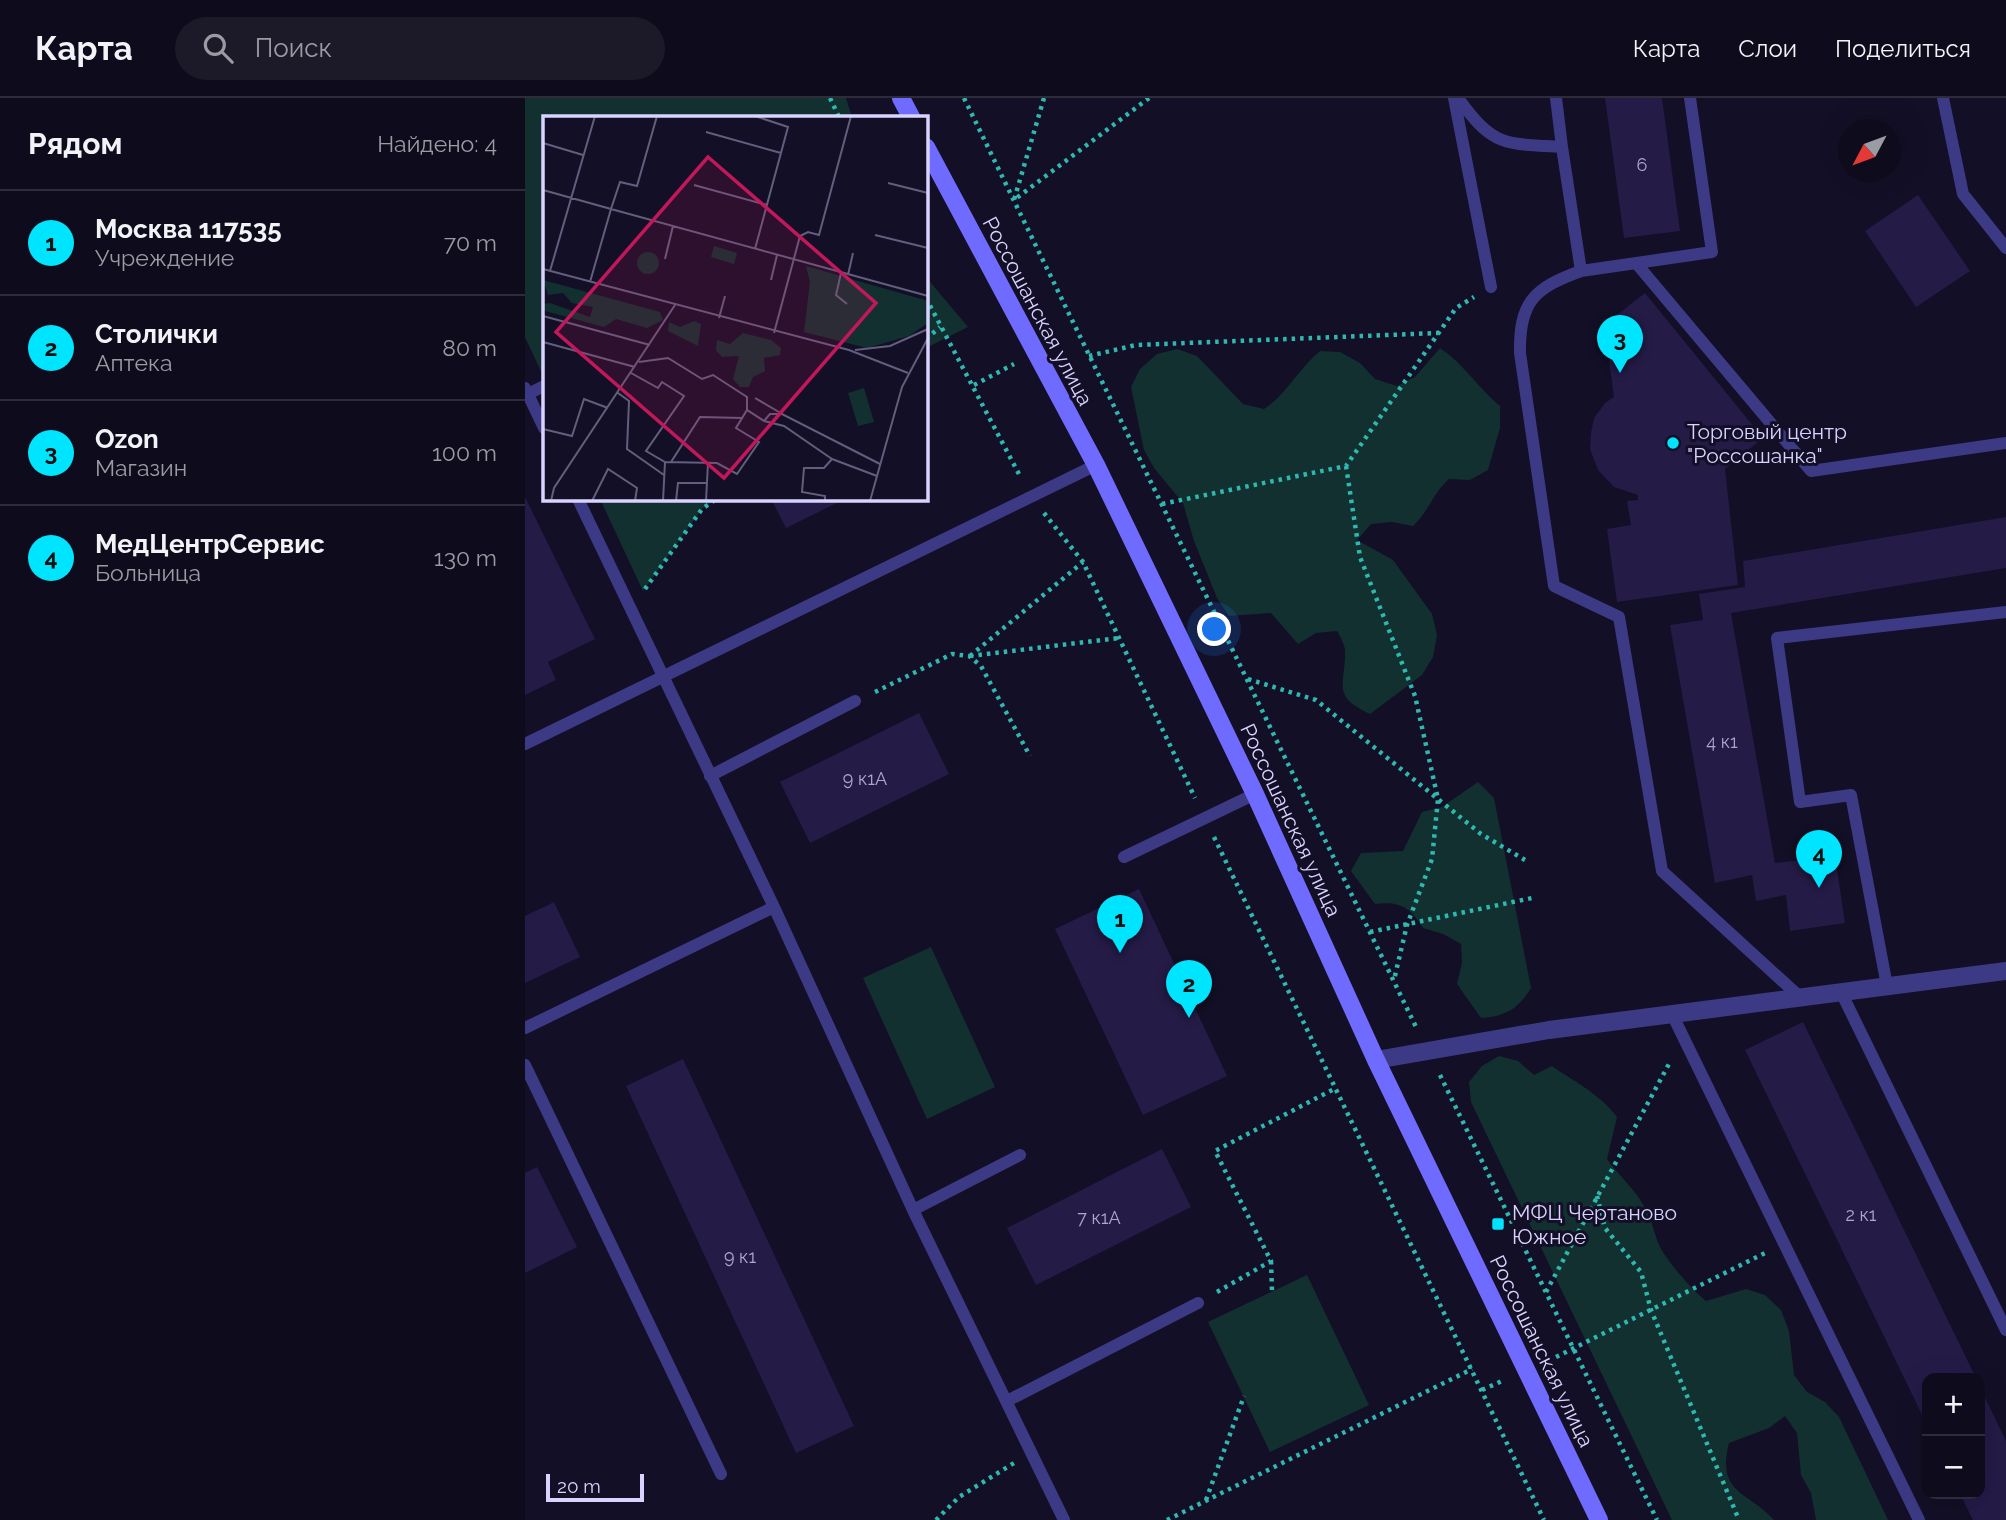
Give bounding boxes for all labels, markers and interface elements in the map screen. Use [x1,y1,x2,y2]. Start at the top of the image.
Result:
search box [175,17,665,80]
text: Карта [35,29,133,68]
icon: search [199,29,237,67]
text: Поиск [255,33,332,63]
text: Карта [1633,34,1700,63]
text: Слои [1738,34,1797,63]
text: Поделиться [1835,34,1971,63]
inset map [543,116,927,500]
north arrow [1838,119,1901,182]
text: Рядом [28,126,122,161]
text: Найдено: 4 [377,130,497,157]
house number: 6 [1637,154,1648,175]
street label: Россошанская улица [978,212,1098,410]
text: Москва 117535 [95,214,282,244]
text: 1 [45,229,57,256]
text: 70 m [444,229,497,256]
text: Учреждение [95,244,234,271]
pin: 3 [1597,315,1643,373]
text: Столички [95,319,218,349]
text: 2 [45,334,57,361]
text: 80 m [442,334,497,361]
text: Аптека [95,349,173,376]
place label: Торговый центр "Россошанка" [1687,419,1847,468]
text: Ozon [95,424,159,454]
marker: Торговый центр "Россошанка" [1665,435,1681,451]
text: 3 [45,439,57,466]
text: 100 m [432,439,497,466]
text: Магазин [95,454,187,481]
text: МедЦентрСервис [95,529,325,559]
text: 4 [44,544,58,571]
text: 130 m [434,544,497,571]
text: Больница [95,559,201,586]
your location [1197,612,1231,646]
street label: Россошанская улица [1235,719,1347,921]
house number: 4 к1 [1706,731,1738,752]
house number: 9 к1А [843,768,887,789]
pin: 4 [1796,830,1842,888]
pin: 1 [1097,895,1143,953]
pin: 2 [1166,960,1212,1018]
place label: МФЦ Чертаново Южное [1512,1200,1677,1249]
house number: 2 к1 [1845,1204,1877,1225]
house number: 7 к1А [1077,1207,1121,1228]
marker: МФЦ Чертаново Южное [1490,1216,1506,1232]
house number: 9 к1 [724,1246,756,1267]
street label: Россошанская улица [1485,1251,1599,1451]
map controls [1922,1373,1985,1499]
button: + [1922,1373,1985,1436]
button: − [1922,1436,1985,1499]
scale bar [546,1471,644,1503]
text: 20 m [557,1475,601,1497]

